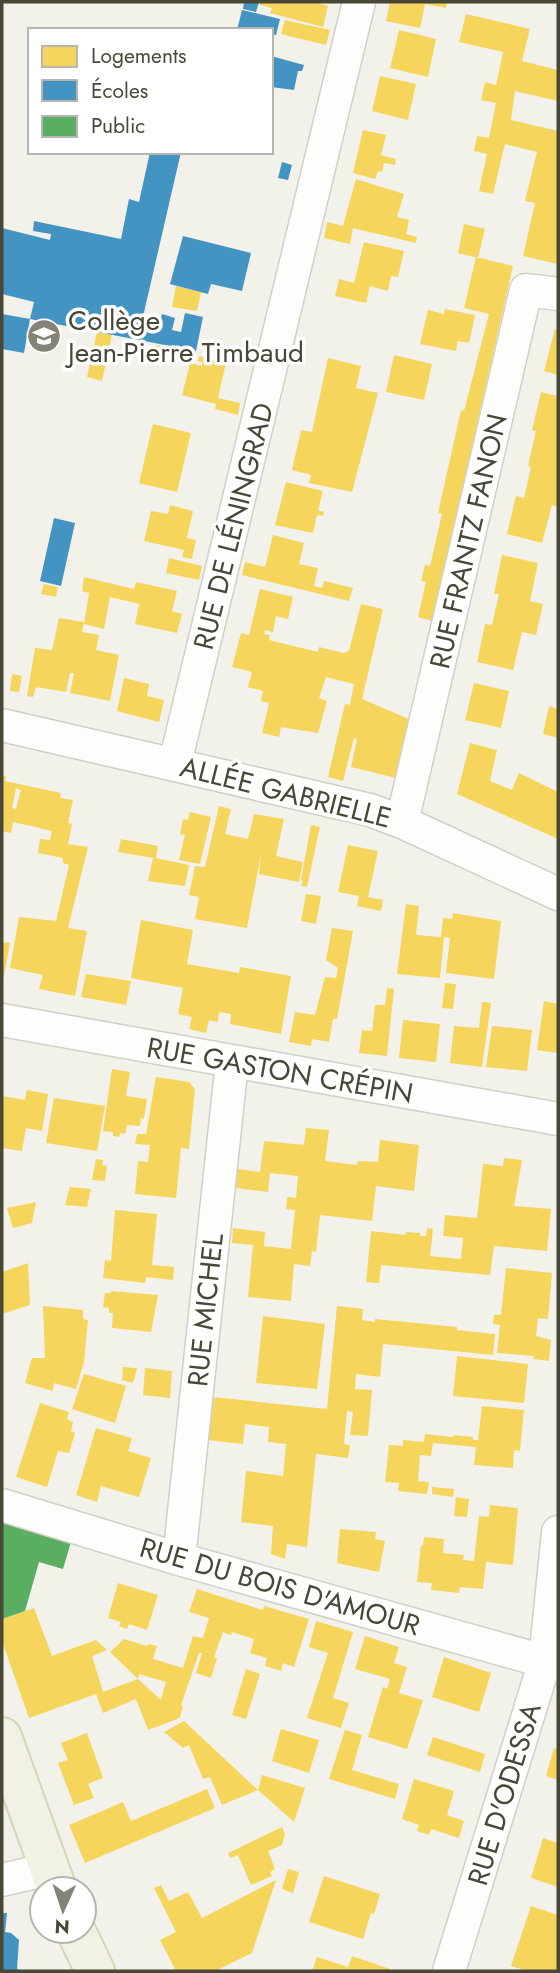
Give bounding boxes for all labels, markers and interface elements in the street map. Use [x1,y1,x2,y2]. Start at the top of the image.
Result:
legend [28,28,273,154]
text: Logements [91,41,186,71]
text: Écoles [91,76,148,106]
text: Public [91,111,145,141]
place label: Collège Jean-Pierre Timbaud [64,300,304,373]
school or university icon: Collège Jean-Pierre Timbaud [25,317,63,355]
street label: RUE DE LÉNINGRAD [183,398,284,654]
street label: RUE FRANTZ FANON [419,410,518,673]
street label: ALLÉE GABRIELLE [176,746,396,839]
street label: RUE GASTON CRÉPIN [144,1027,416,1114]
street label: RUE MICHEL [177,1231,234,1389]
street label: RUE DU BOIS D'AMOUR [135,1527,425,1646]
street label: RUE D'ODESSA [457,1697,552,1890]
north arrow [28,1875,98,1945]
text: N [54,1913,70,1940]

